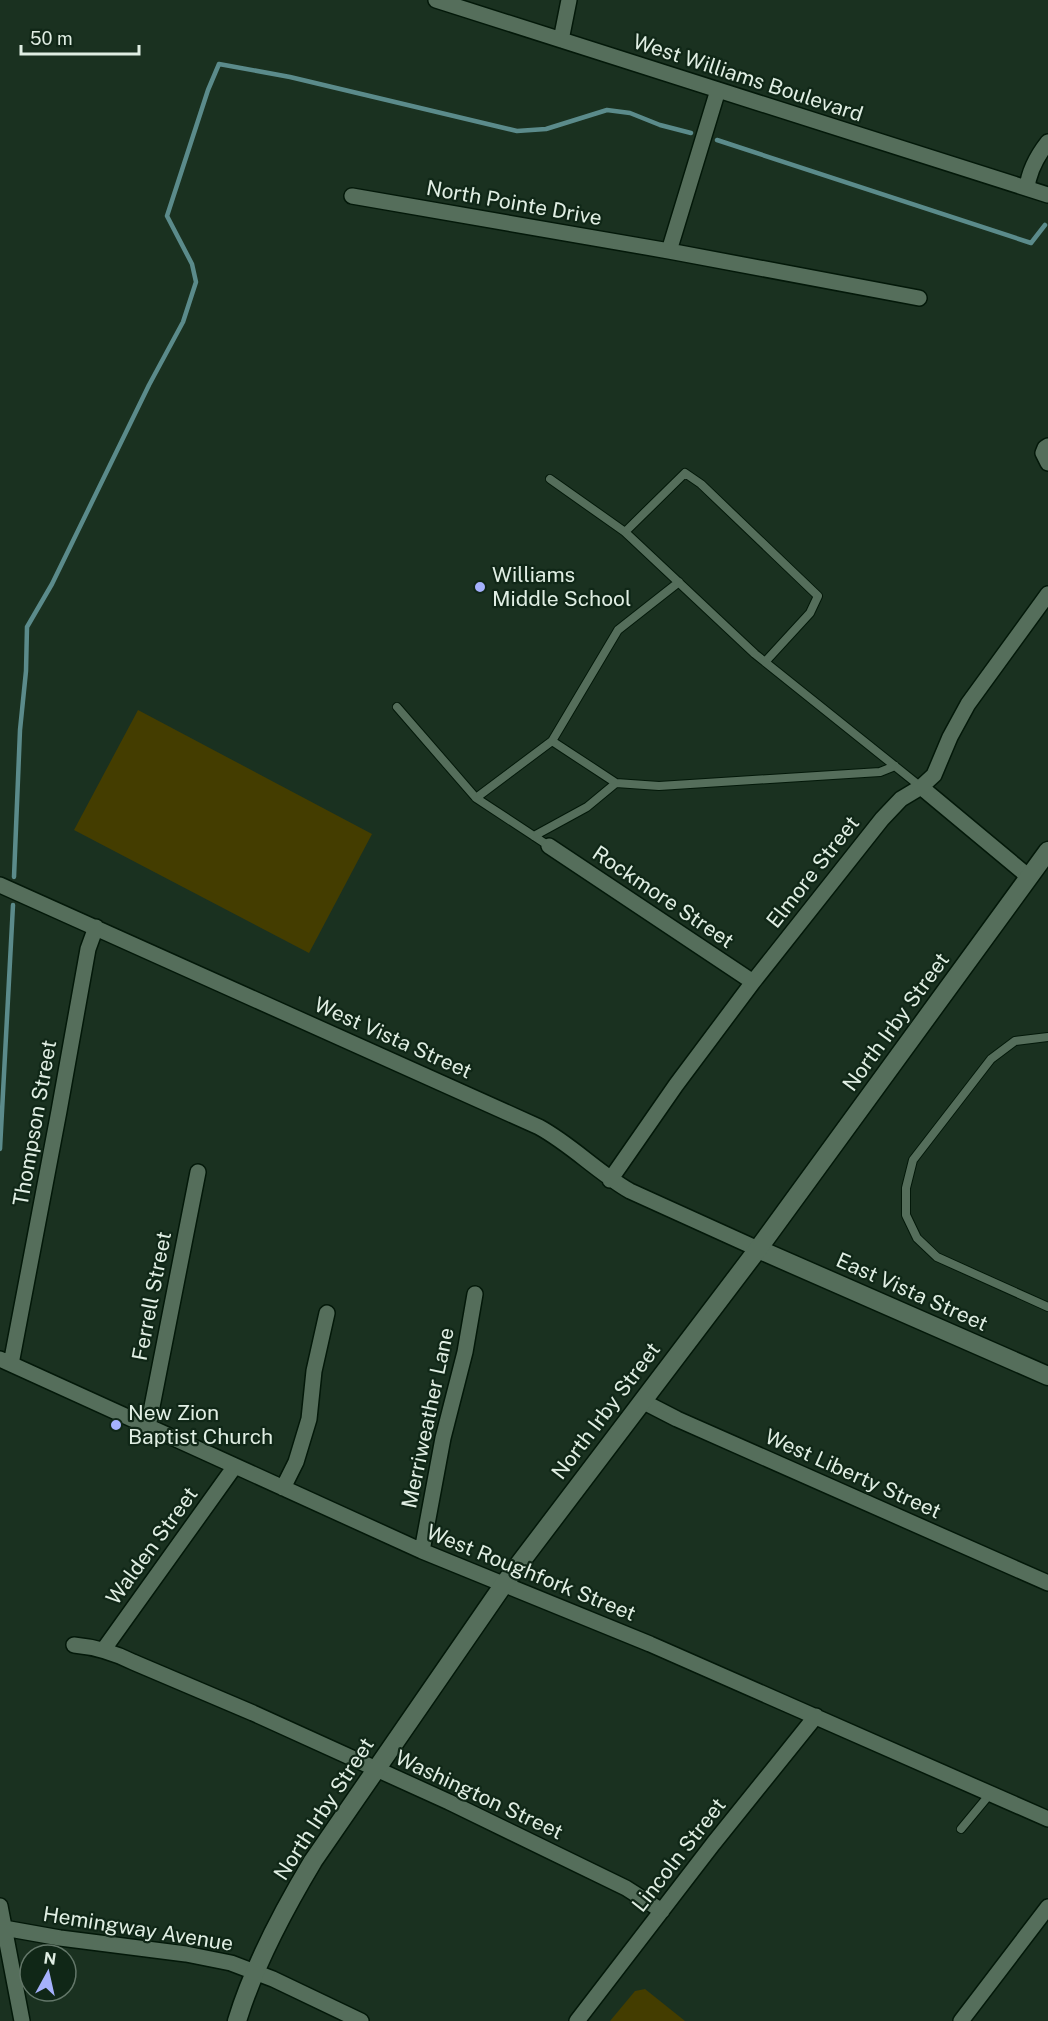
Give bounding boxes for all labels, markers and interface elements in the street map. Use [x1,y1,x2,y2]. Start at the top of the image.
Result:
scale bar [21,18,140,56]
text: 50 m [30,28,73,49]
street label: West Williams Boulevard [630,28,866,127]
street label: North Pointe Drive [424,175,604,230]
place label: Williams Middle School [492,562,631,611]
marker: Williams Middle School [473,580,487,594]
street label: Elmore Street [761,811,864,933]
street label: Rockmore Street [588,840,739,953]
street label: North Irby Street [837,948,954,1096]
street label: West Vista Street [310,992,476,1084]
street label: Thompson Street [8,1038,61,1208]
street label: Ferrell Street [127,1229,176,1363]
street label: East Vista Street [832,1247,992,1336]
street label: Merriweather Lane [396,1325,459,1510]
street label: North Irby Street [546,1337,665,1484]
place label: New Zion Baptist Church [128,1400,273,1449]
marker: New Zion Baptist Church [109,1418,123,1432]
street label: West Liberty Street [761,1423,945,1524]
street label: Walden Street [100,1482,203,1610]
street label: West Roughfork Street [423,1519,640,1626]
street label: North Irby Street [268,1733,379,1885]
street label: Washington Street [391,1745,567,1844]
street label: Lincoln Street [626,1793,731,1917]
street label: Hemingway Avenue [41,1901,235,1956]
north arrow [18,1943,78,2003]
text: N [42,1948,58,1969]

